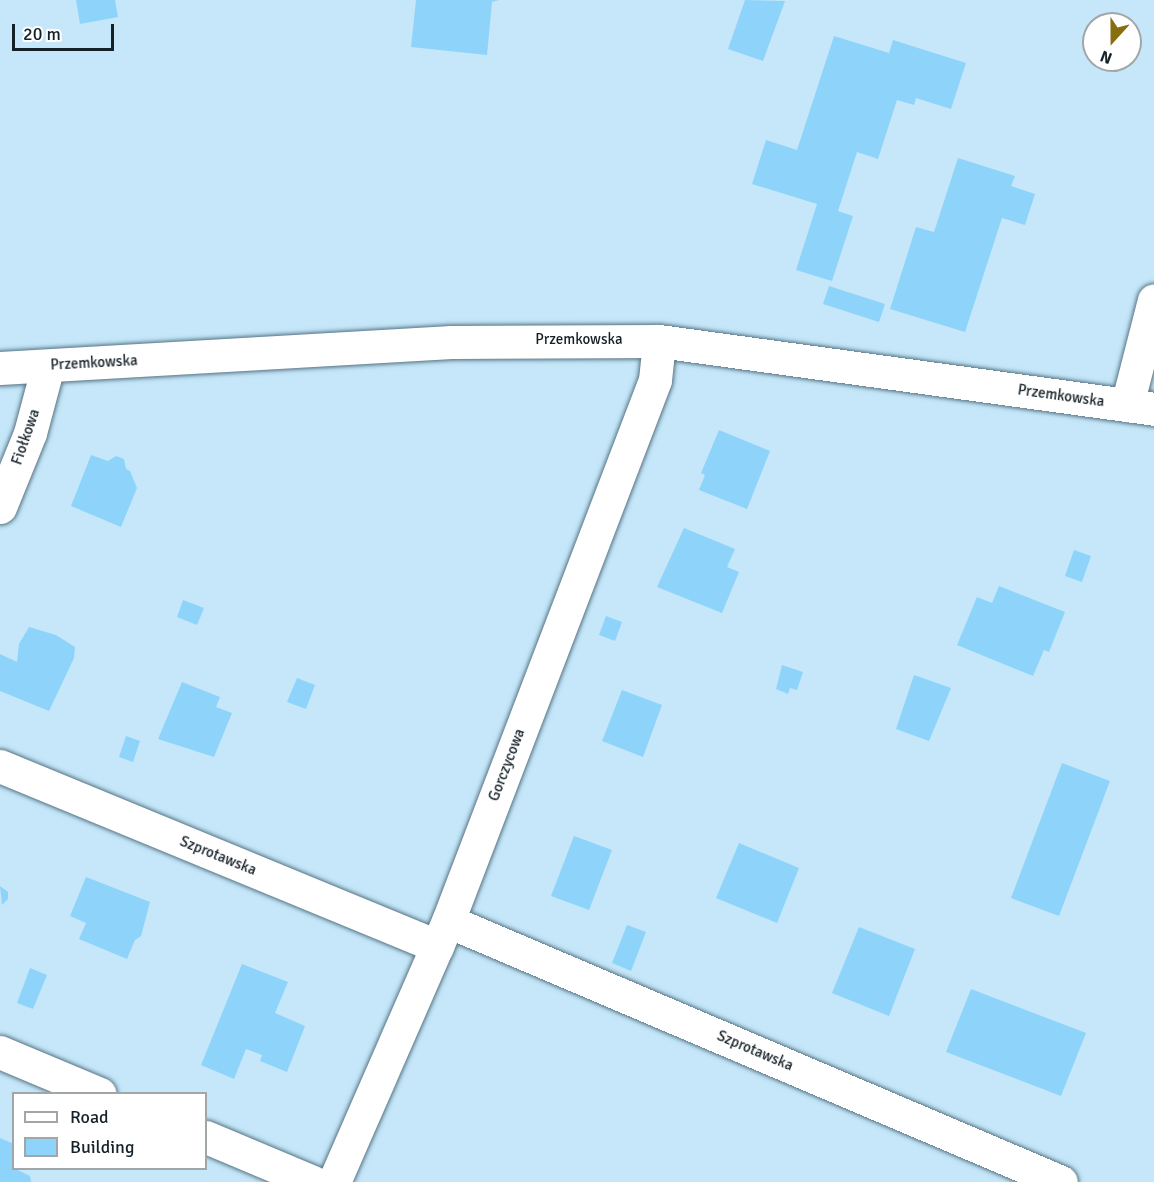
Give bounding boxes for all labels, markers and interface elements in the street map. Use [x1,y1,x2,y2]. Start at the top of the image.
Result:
scale bar [15,12,117,50]
north arrow [1082,12,1142,72]
text: 20 m [23,23,61,45]
text: N [1097,46,1115,68]
street label: Przemkowska [535,331,623,349]
street label: Przemkowska [50,352,138,374]
street label: Przemkowska [1017,381,1105,411]
street label: Fiołkowa [8,407,44,467]
street label: Gorczycowa [485,726,529,804]
street label: Szprotawska [177,832,259,880]
street label: Szprotawska [714,1027,796,1075]
legend [12,1092,207,1170]
text: Road [70,1106,109,1128]
text: Building [70,1136,134,1158]

